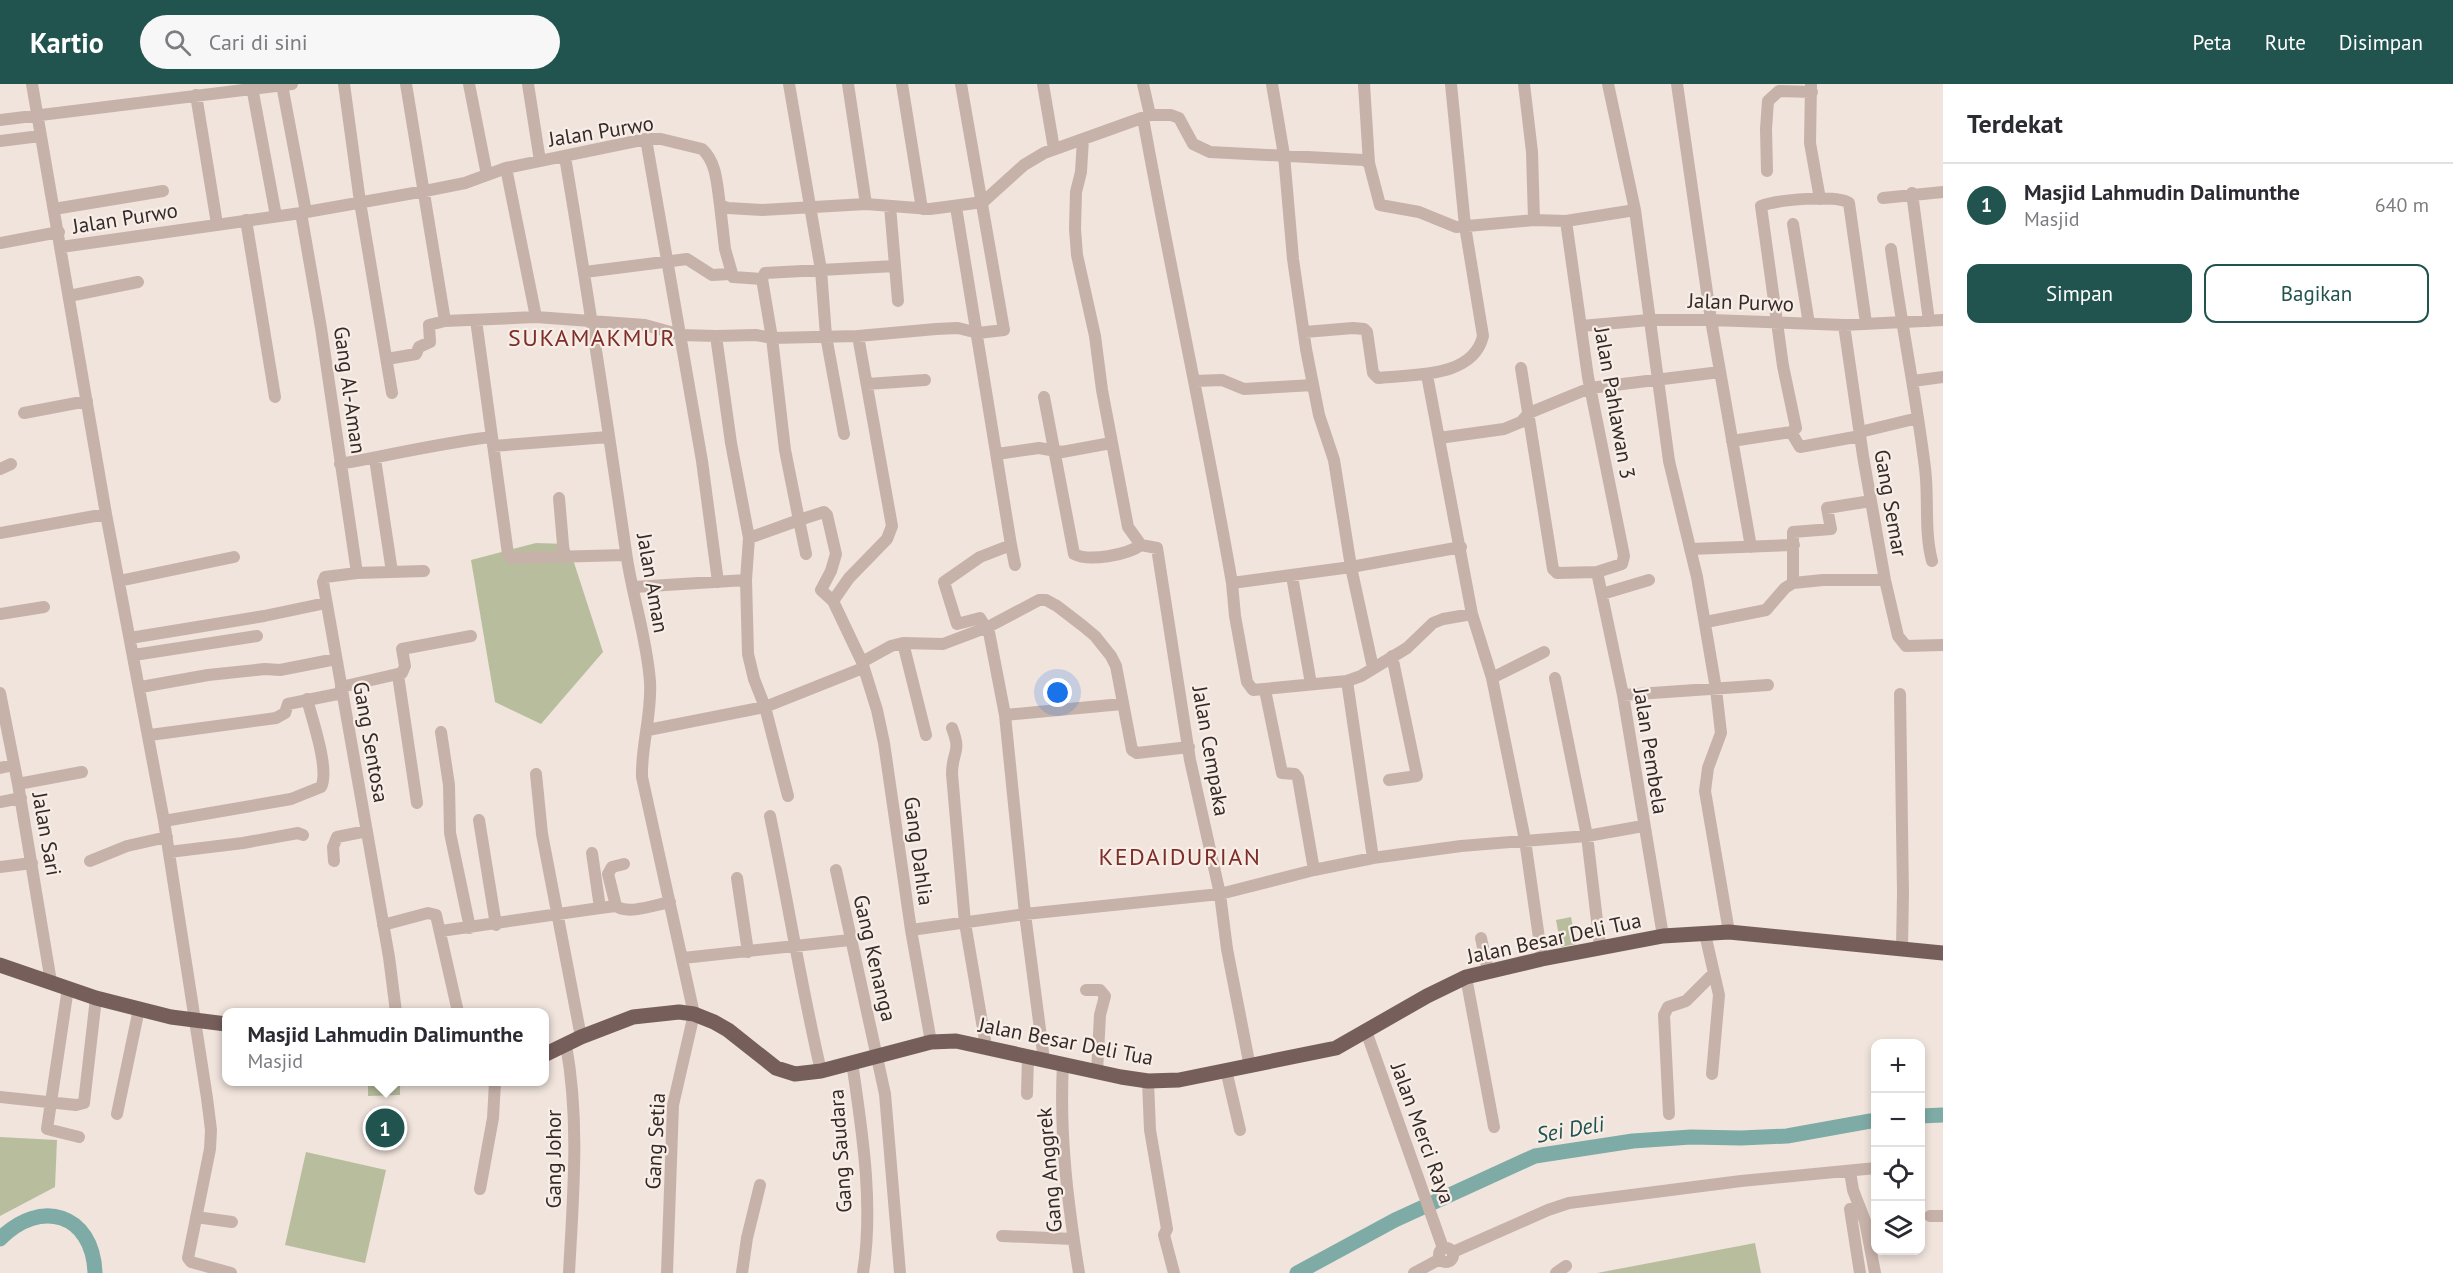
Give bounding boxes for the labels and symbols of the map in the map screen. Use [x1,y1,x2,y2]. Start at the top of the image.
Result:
street label: Jalan Purwo [546,109,656,153]
street label: Jalan Purwo [70,196,180,240]
street label: Jalan Purwo [1687,287,1794,317]
district label: SUKAMAKMUR [508,322,676,353]
street label: Jalan Pahlawan 3 [1588,324,1642,481]
street label: Gang Al-Aman [328,325,372,455]
street label: Gang Semar [1868,447,1914,559]
street label: Jalan Aman [631,530,675,635]
your location [1043,678,1072,707]
street label: Gang Sentosa [347,679,395,805]
street label: Jalan Cempaka [1186,683,1236,818]
street label: Jalan Pembela [1628,685,1674,816]
street label: Jalan Sari [26,789,68,878]
street label: Gang Dahlia [898,795,940,907]
district label: KEDAIDURIAN [1099,841,1261,872]
street label: Gang Kenanga [847,892,903,1024]
street label: Jalan Besar Deli Tua [1463,906,1644,970]
street label: Jalan Besar Deli Tua [975,1011,1156,1071]
street label: Jalan Merci Raya [1385,1058,1461,1207]
street label: Gang Saudara [822,1088,858,1214]
street label: Gang Setia [639,1092,671,1190]
pin: 1 [366,1106,404,1150]
street label: Gang Anggrek [1030,1106,1068,1234]
water label: Sei Deli [1534,1109,1607,1149]
street label: Gang Johor [540,1110,567,1208]

